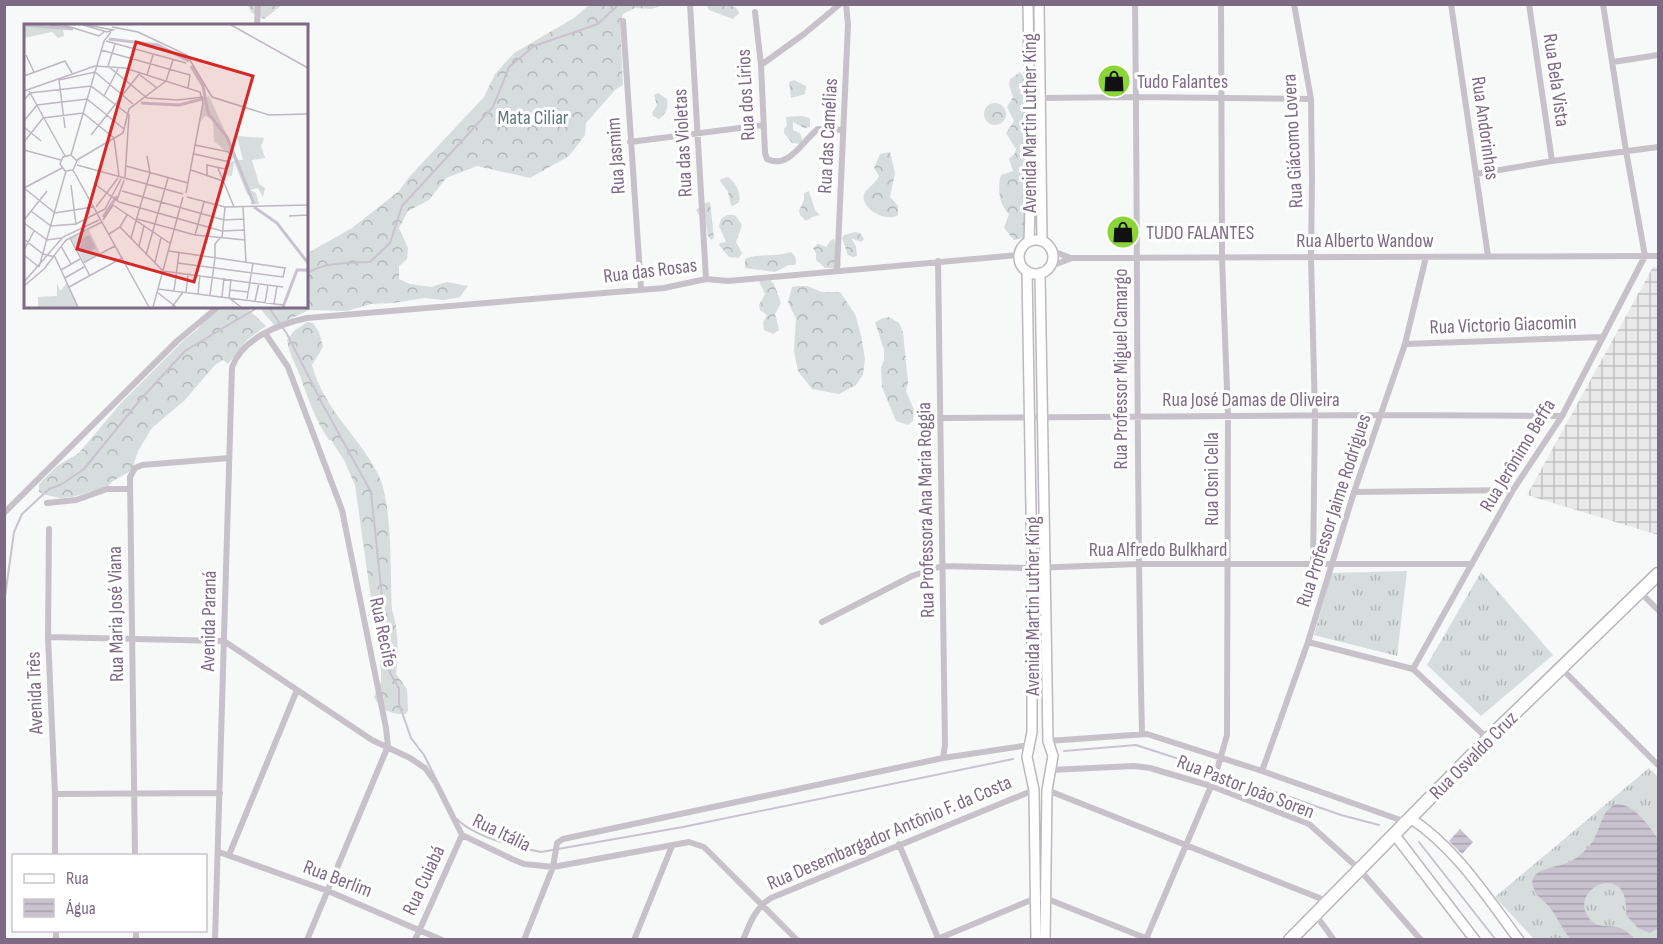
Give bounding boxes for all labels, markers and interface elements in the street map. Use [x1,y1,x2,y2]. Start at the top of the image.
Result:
inset map [24,24,308,308]
street label: Rua Bela Vista [1538,32,1574,128]
street label: Avenida Martin Luther King [1018,33,1042,214]
street label: Rua dos Lírios [732,49,760,141]
shop icon: Tudo Falantes [1096,63,1132,99]
place label: Tudo Falantes [1137,70,1228,94]
street label: Rua Giácomo Lovera [1277,73,1309,209]
street label: Rua Andorinhas [1466,75,1504,181]
street label: Rua das Camélias [813,78,843,194]
street label: Rua das Violetas [668,88,698,198]
park label: Mata Ciliar [497,106,569,130]
street label: Rua Jasmim [601,117,631,195]
shop icon: TUDO FALANTES [1105,214,1141,250]
place label: TUDO FALANTES [1146,221,1254,245]
street label: Rua Alberto Wandow [1296,229,1434,253]
street label: Rua das Rosas [602,253,698,289]
street label: Rua Professor Miguel Camargo [1109,268,1133,470]
street label: Rua Victorio Giacomin [1429,310,1577,340]
street label: Rua José Damas de Oliveira [1162,388,1340,412]
street label: Rua Jerônimo Beffa [1475,395,1561,516]
street label: Rua Professora Ana Maria Roggia [912,402,940,618]
street label: Rua Professor Jaime Rodrigues [1291,411,1377,610]
street label: Rua Osni Cella [1200,432,1224,526]
street label: Avenida Martin Luther King [1021,516,1045,697]
street label: Rua Alfredo Bulkhard [1089,538,1227,562]
street label: Rua Maria José Viana [103,546,129,682]
street label: Avenida Paraná [196,570,222,673]
street label: Rua Recife [364,595,402,669]
street label: Avenida Três [22,651,48,736]
street label: Rua Osvaldo Cruz [1425,707,1523,805]
street label: Rua Pastor João Soren [1174,750,1318,824]
street label: Rua Desembargador Antônio F. da Costa [764,770,1015,895]
street label: Rua Itália [469,809,535,857]
street label: Rua Cuiabá [397,842,450,919]
legend [12,854,207,932]
street label: Rua Berlim [300,855,375,903]
text: Rua [66,868,89,889]
text: Água [65,898,96,919]

